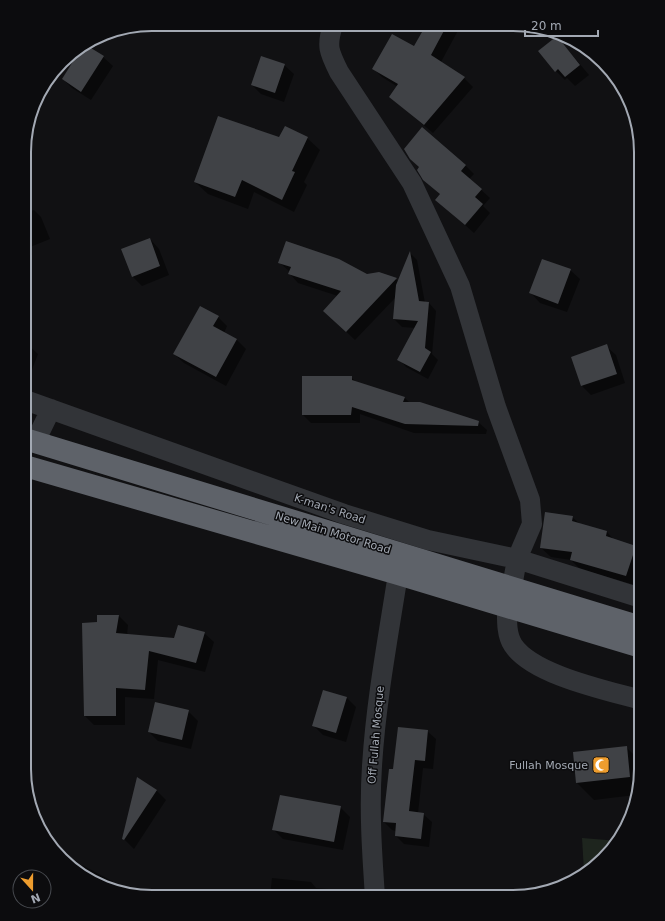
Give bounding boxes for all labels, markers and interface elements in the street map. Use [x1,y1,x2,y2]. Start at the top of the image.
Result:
scale bar [525,12,598,38]
text: 20 m [531,19,562,33]
street label: K-man's Road [293,491,367,527]
street label: New Main Motor Road [274,509,392,557]
street label: Off Fullah Mosque [365,685,387,785]
mosque icon: Fullah Mosque [591,755,611,775]
place label: Fullah Mosque [509,759,588,772]
north arrow [12,869,52,909]
text: N [29,890,42,906]

